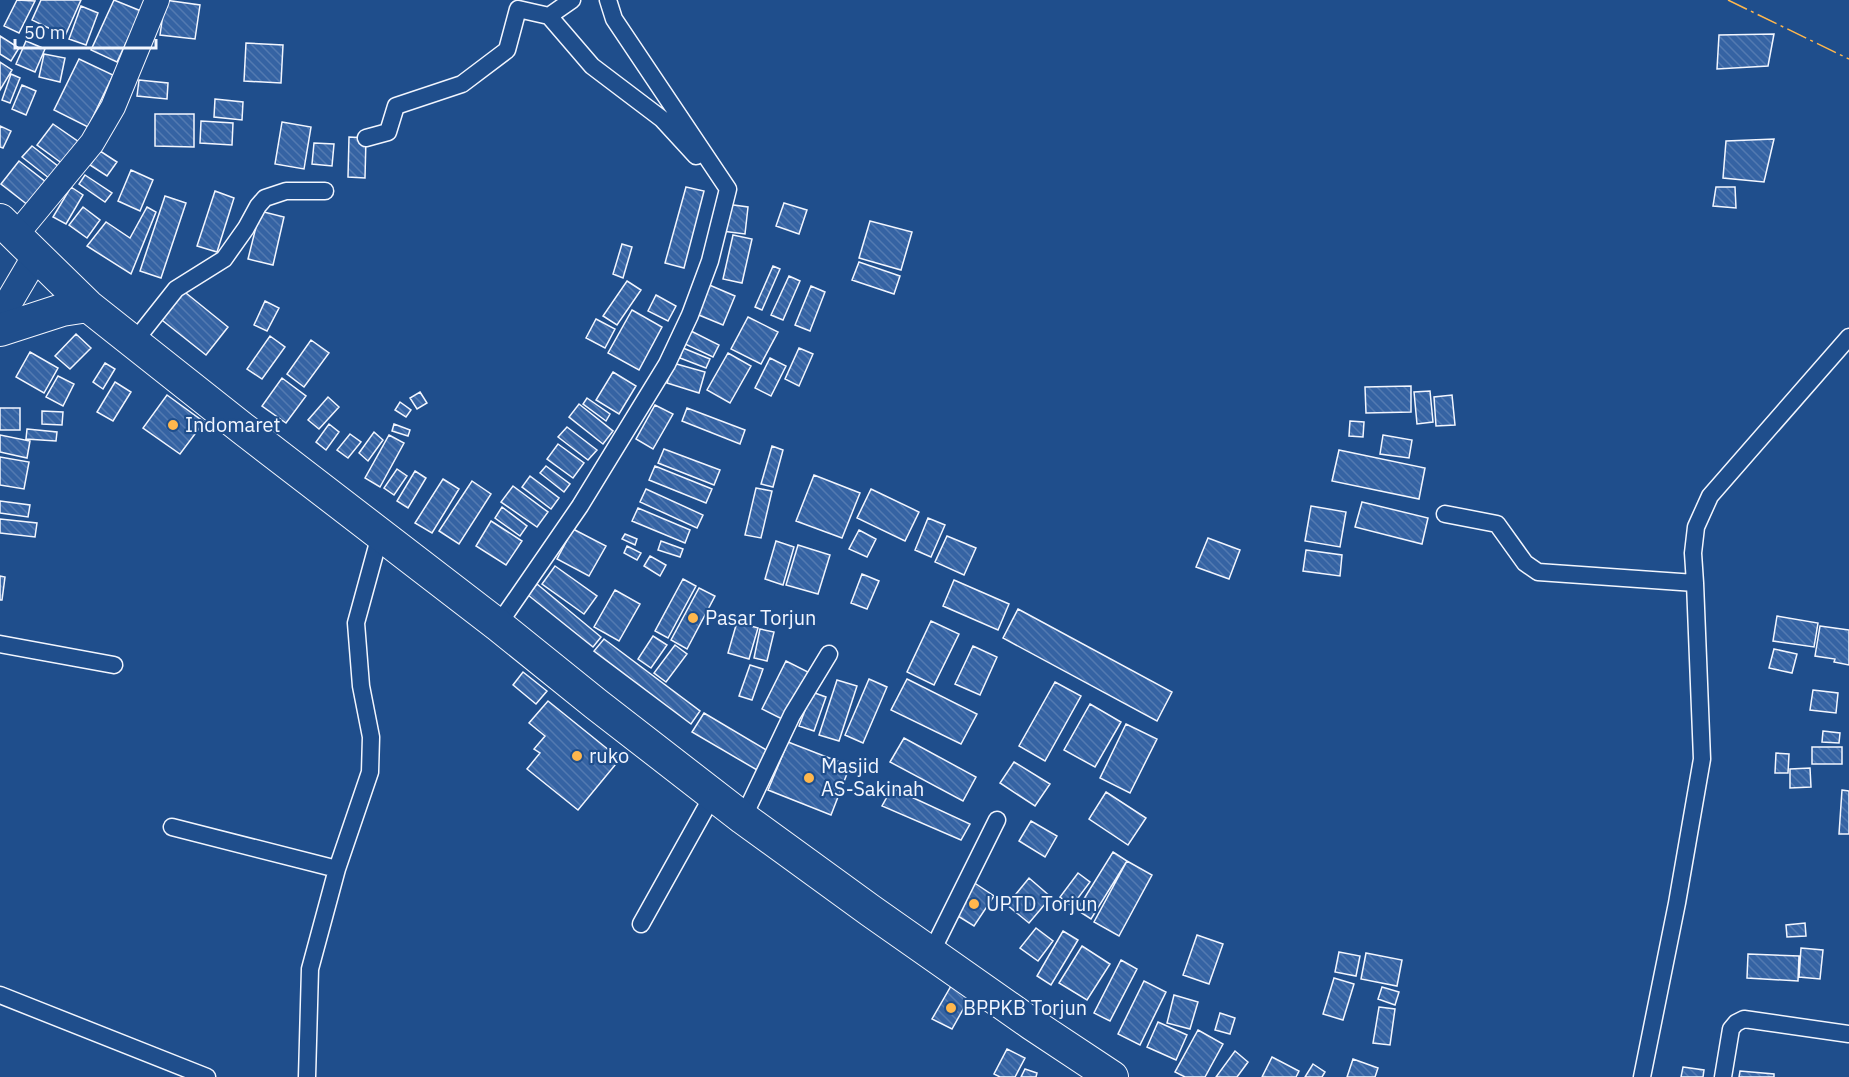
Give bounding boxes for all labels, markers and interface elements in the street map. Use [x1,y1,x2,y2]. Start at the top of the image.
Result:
scale bar [15,12,156,50]
text: 50 m [24,21,66,44]
place label: Indomaret [185,411,281,438]
marker: Indomaret [166,418,180,432]
place label: Pasar Torjun [705,604,816,631]
marker: Pasar Torjun [686,611,700,625]
place label: ruko [589,742,629,769]
marker: ruko [570,749,584,763]
place label: Masjid AS-Sakinah [821,752,924,802]
marker: Masjid AS-Sakinah [802,771,816,785]
place label: UPTD Torjun [986,890,1098,917]
marker: UPTD Torjun [967,897,981,911]
place label: BPPKB Torjun [963,994,1087,1021]
marker: BPPKB Torjun [944,1001,958,1015]

